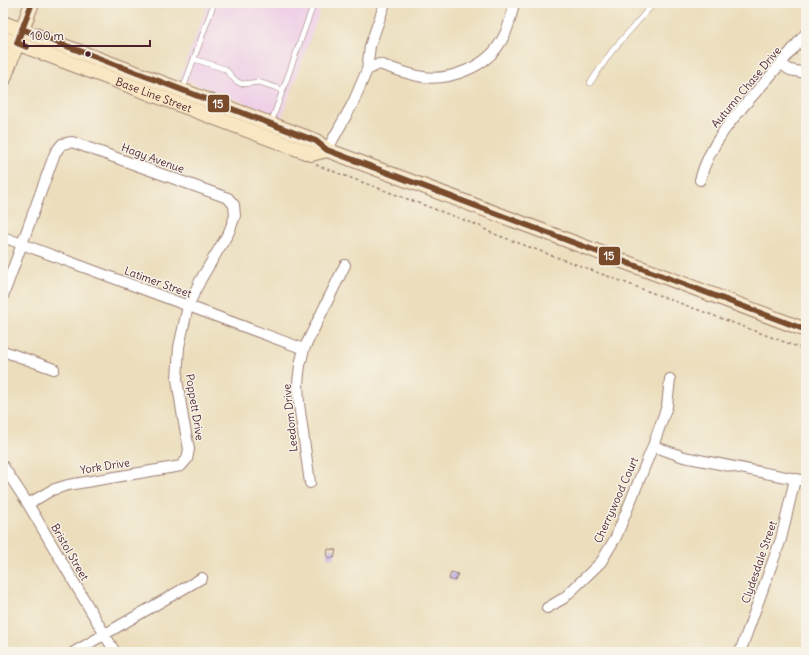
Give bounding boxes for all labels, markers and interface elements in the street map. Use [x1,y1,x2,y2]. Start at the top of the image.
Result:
scale bar [24,22,150,48]
text: 100 m [30,28,64,43]
street label: Autumn Chase Drive [708,44,784,130]
unlabelled marker [83,49,93,59]
street label: Base Line Street [114,74,194,115]
line badge: 15 [207,94,230,113]
text: 15 [213,97,223,111]
street label: Hagy Avenue [120,140,186,176]
line badge: 15 [598,246,621,266]
text: 15 [604,249,614,263]
street label: Latimer Street [123,263,194,301]
street label: Poppett Drive [183,373,207,441]
street label: Leedom Drive [279,383,301,453]
street label: York Drive [79,455,131,477]
street label: Cherrywood Court [591,455,641,545]
street label: Clydesdale Street [738,519,780,605]
street label: Bristol Street [48,521,92,583]

